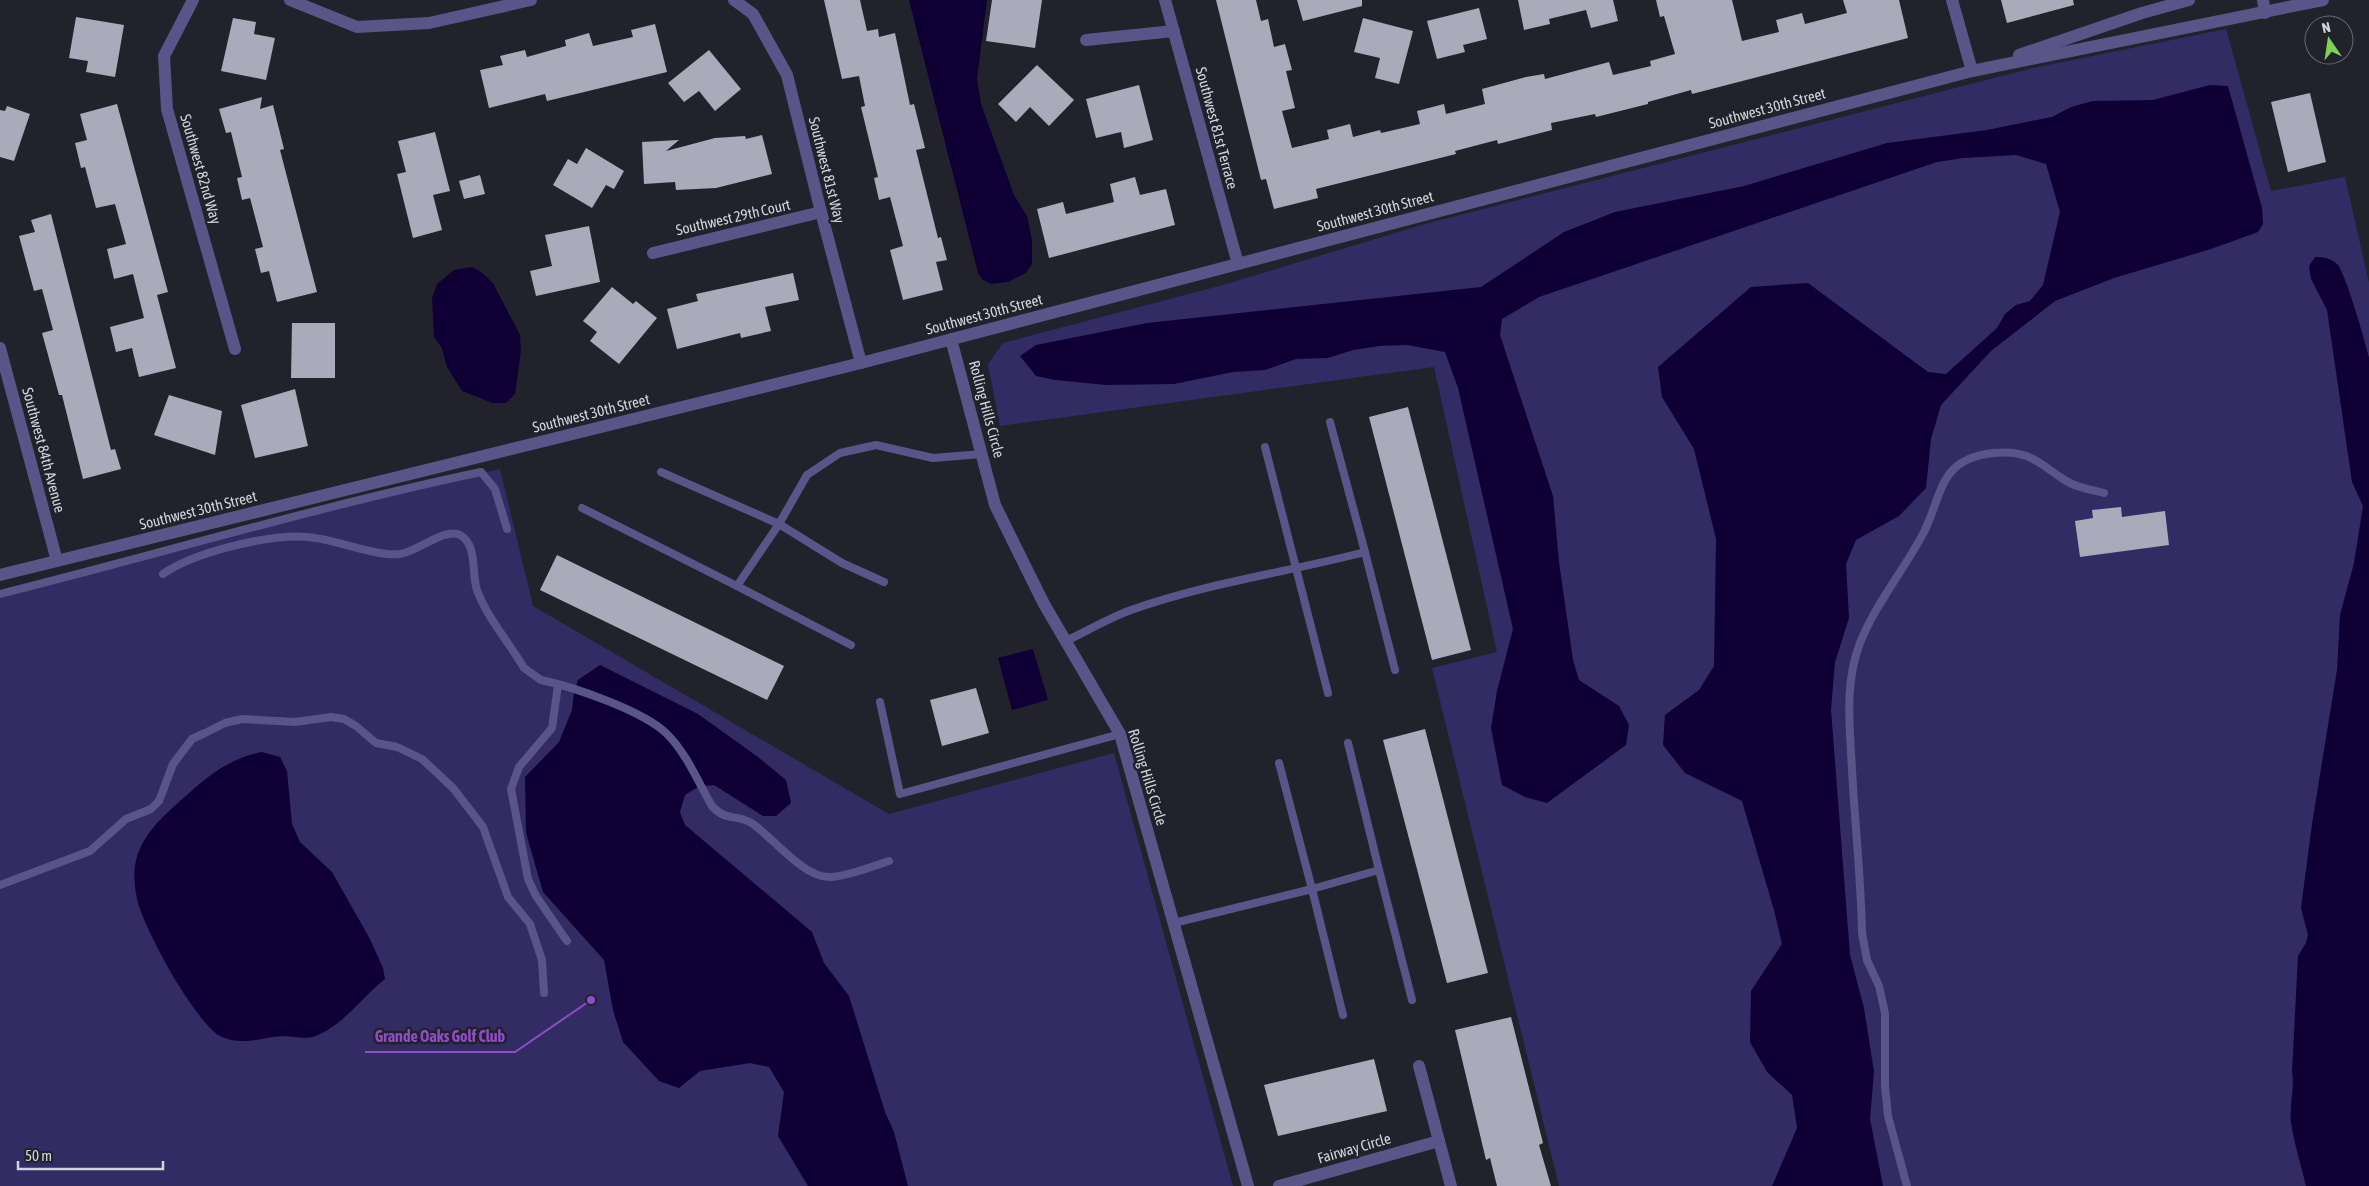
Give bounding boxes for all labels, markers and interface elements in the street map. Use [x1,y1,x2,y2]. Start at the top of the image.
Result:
north arrow [2304,15,2354,65]
text: N [2320,19,2332,36]
street label: Southwest 81st Terrace [1193,65,1242,191]
street label: Southwest 30th Street [1707,84,1827,132]
street label: Southwest 82nd Way [177,112,225,226]
street label: Southwest 81st Way [806,115,848,225]
street label: Southwest 30th Street [1315,187,1435,235]
street label: Southwest 29th Court [674,196,792,238]
street label: Southwest 30th Street [924,290,1044,338]
street label: Rolling Hills Circle [966,358,1008,460]
street label: Southwest 84th Avenue [19,386,69,515]
street label: Southwest 30th Street [531,390,651,436]
street label: Southwest 30th Street [138,487,258,533]
street label: Rolling Hills Circle [1125,727,1171,827]
callout: Grande Oaks Golf Club [365,1021,515,1052]
text: Grande Oaks Golf Club [375,1027,506,1045]
street label: Fairway Circle [1315,1129,1393,1167]
scale bar [18,1138,162,1170]
text: 50 m [25,1147,52,1164]

